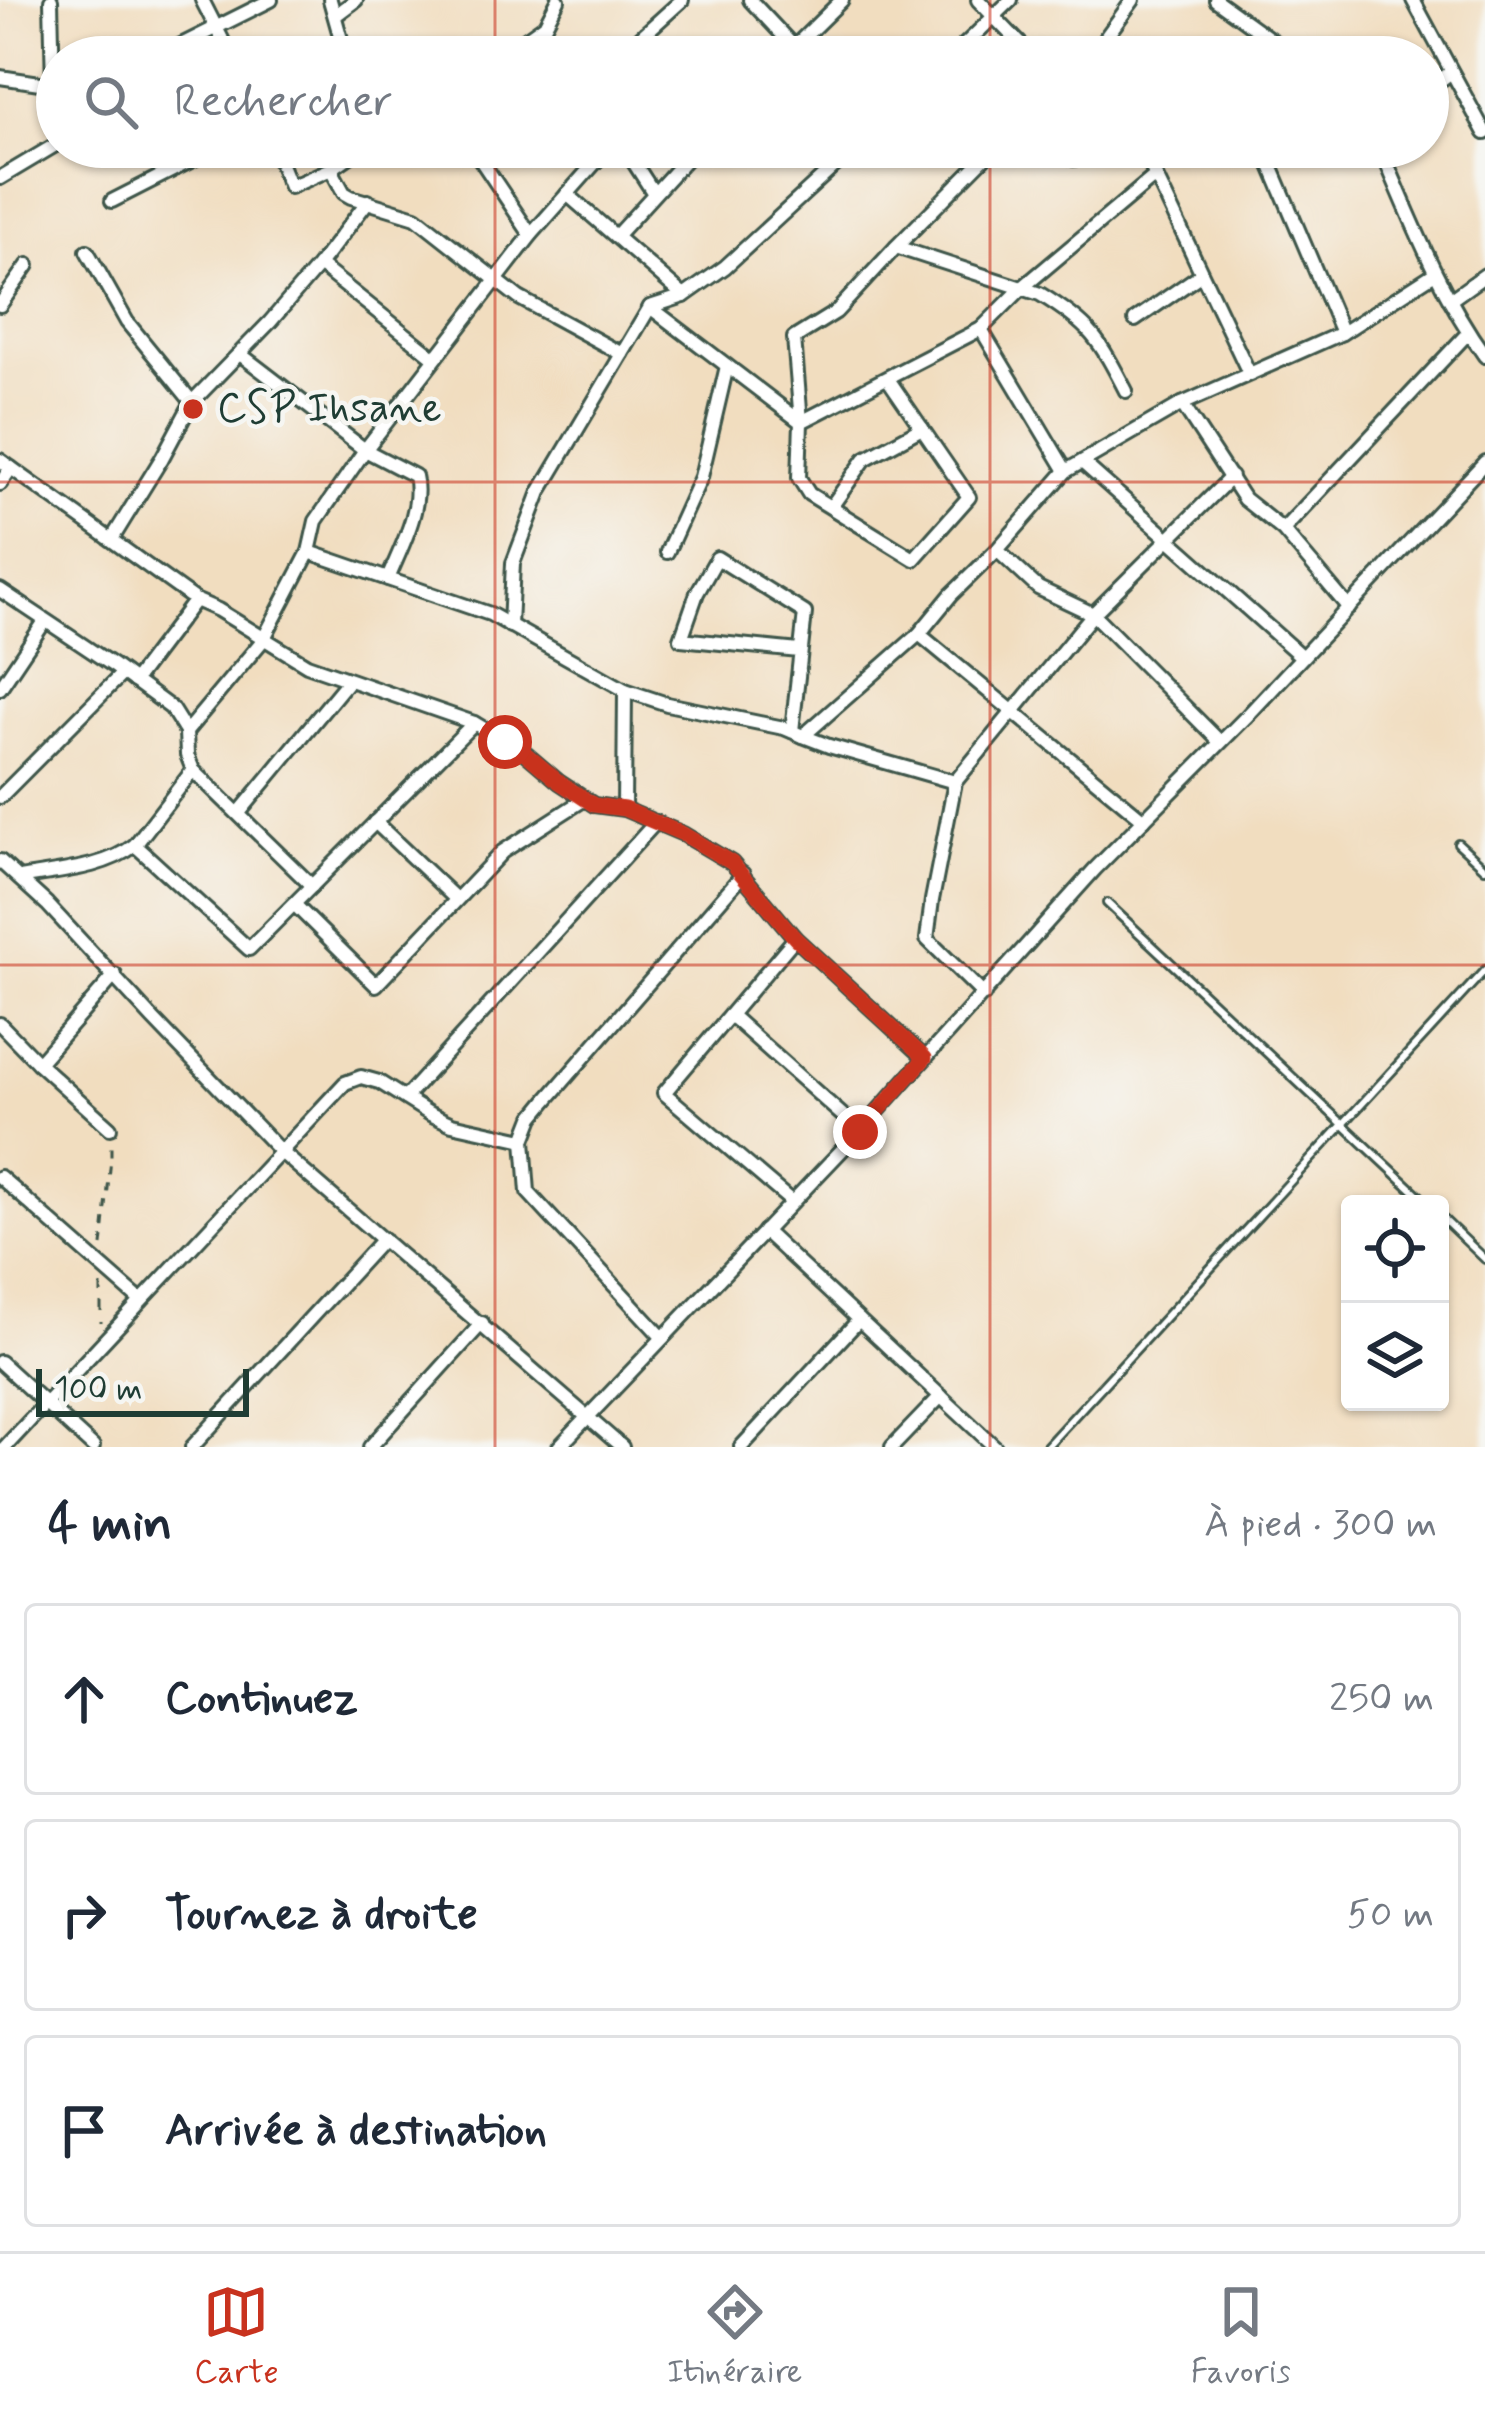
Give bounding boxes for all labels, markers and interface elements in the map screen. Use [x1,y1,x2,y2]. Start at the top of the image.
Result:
search box [36,36,1449,168]
icon: search [78,69,144,135]
text: Rechercher [174,73,393,132]
place label: CSP Ihsane [217,382,442,437]
marker: CSP Ihsane [180,396,206,422]
route start [478,715,532,769]
route end [833,1105,887,1159]
map controls [1341,1195,1449,1411]
button: locate [1341,1195,1449,1303]
button: layers [1341,1303,1449,1411]
scale bar [36,1363,249,1416]
text: 100 m [54,1368,143,1412]
text: 4 min [48,1492,172,1558]
text: À pied · 300 m [1204,1500,1437,1551]
icon: ahead [51,1666,117,1732]
text: Continuez [165,1670,358,1729]
text: 250 m [1329,1674,1434,1725]
icon: right [51,1882,117,1948]
text: Tournez à droite [165,1886,478,1945]
text: 50 m [1347,1890,1434,1941]
icon: arrive [51,2098,117,2164]
text: Arrivée à destination [165,2102,547,2161]
tab: Carte [194,2279,279,2395]
tab: Itinéraire [667,2279,802,2395]
tab: Favoris [1191,2279,1291,2395]

